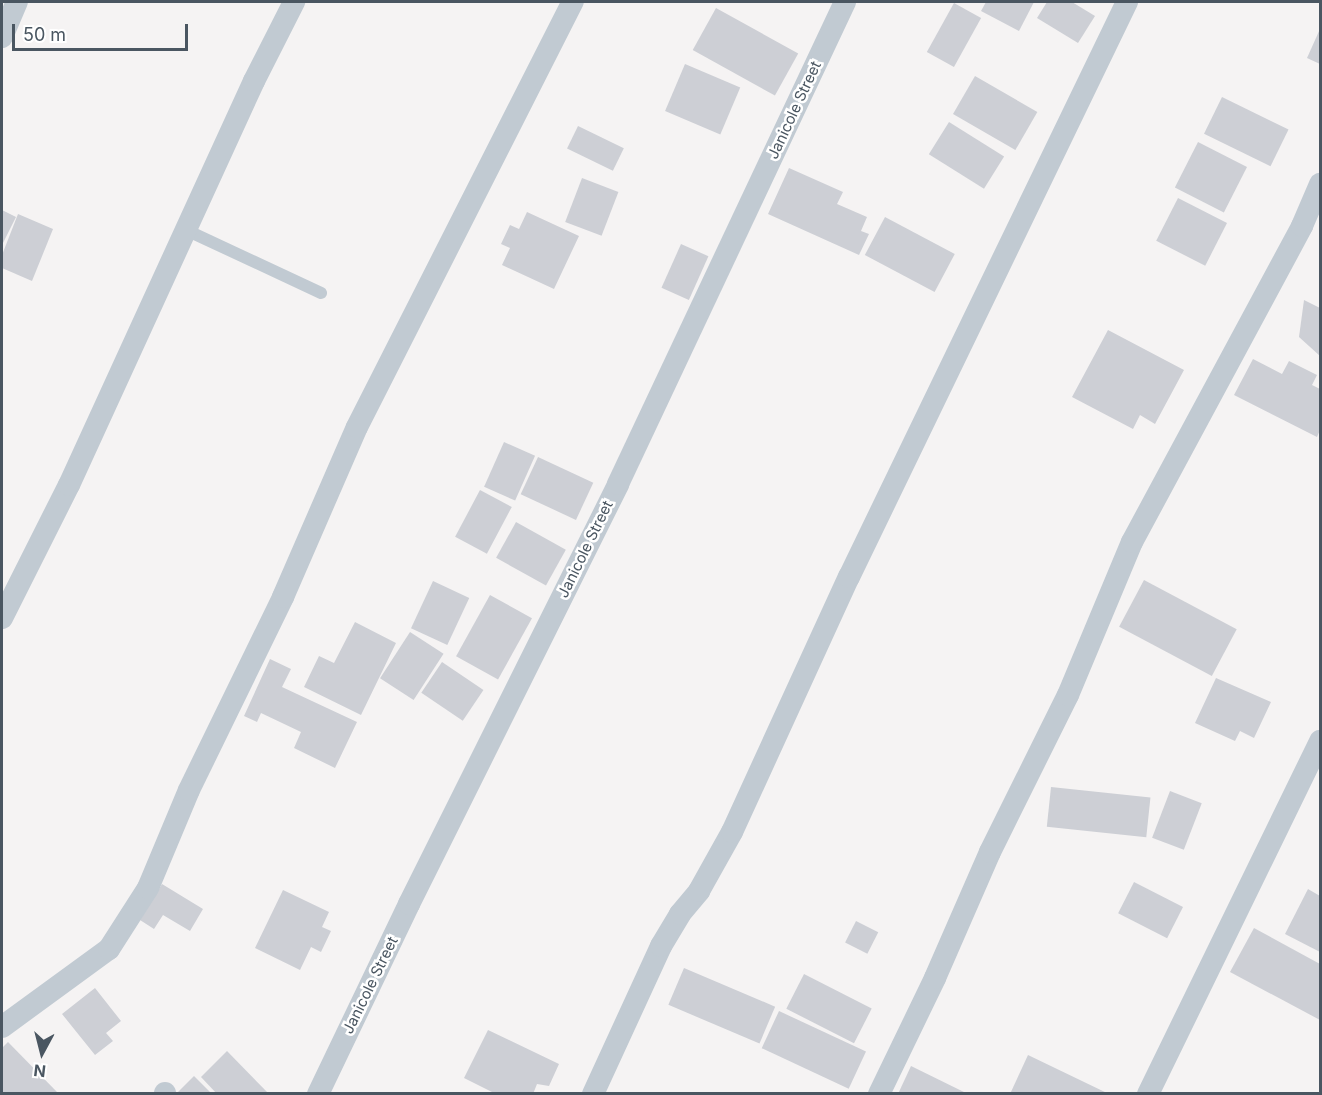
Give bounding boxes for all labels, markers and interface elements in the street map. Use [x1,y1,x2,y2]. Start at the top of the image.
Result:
scale bar [15,12,190,50]
text: 50 m [23,24,66,45]
street label: Janicole Street [763,58,825,162]
street label: Janicole Street [554,497,616,601]
street label: Janicole Street [339,933,401,1037]
north arrow [12,1023,72,1083]
text: N [33,1060,47,1082]

